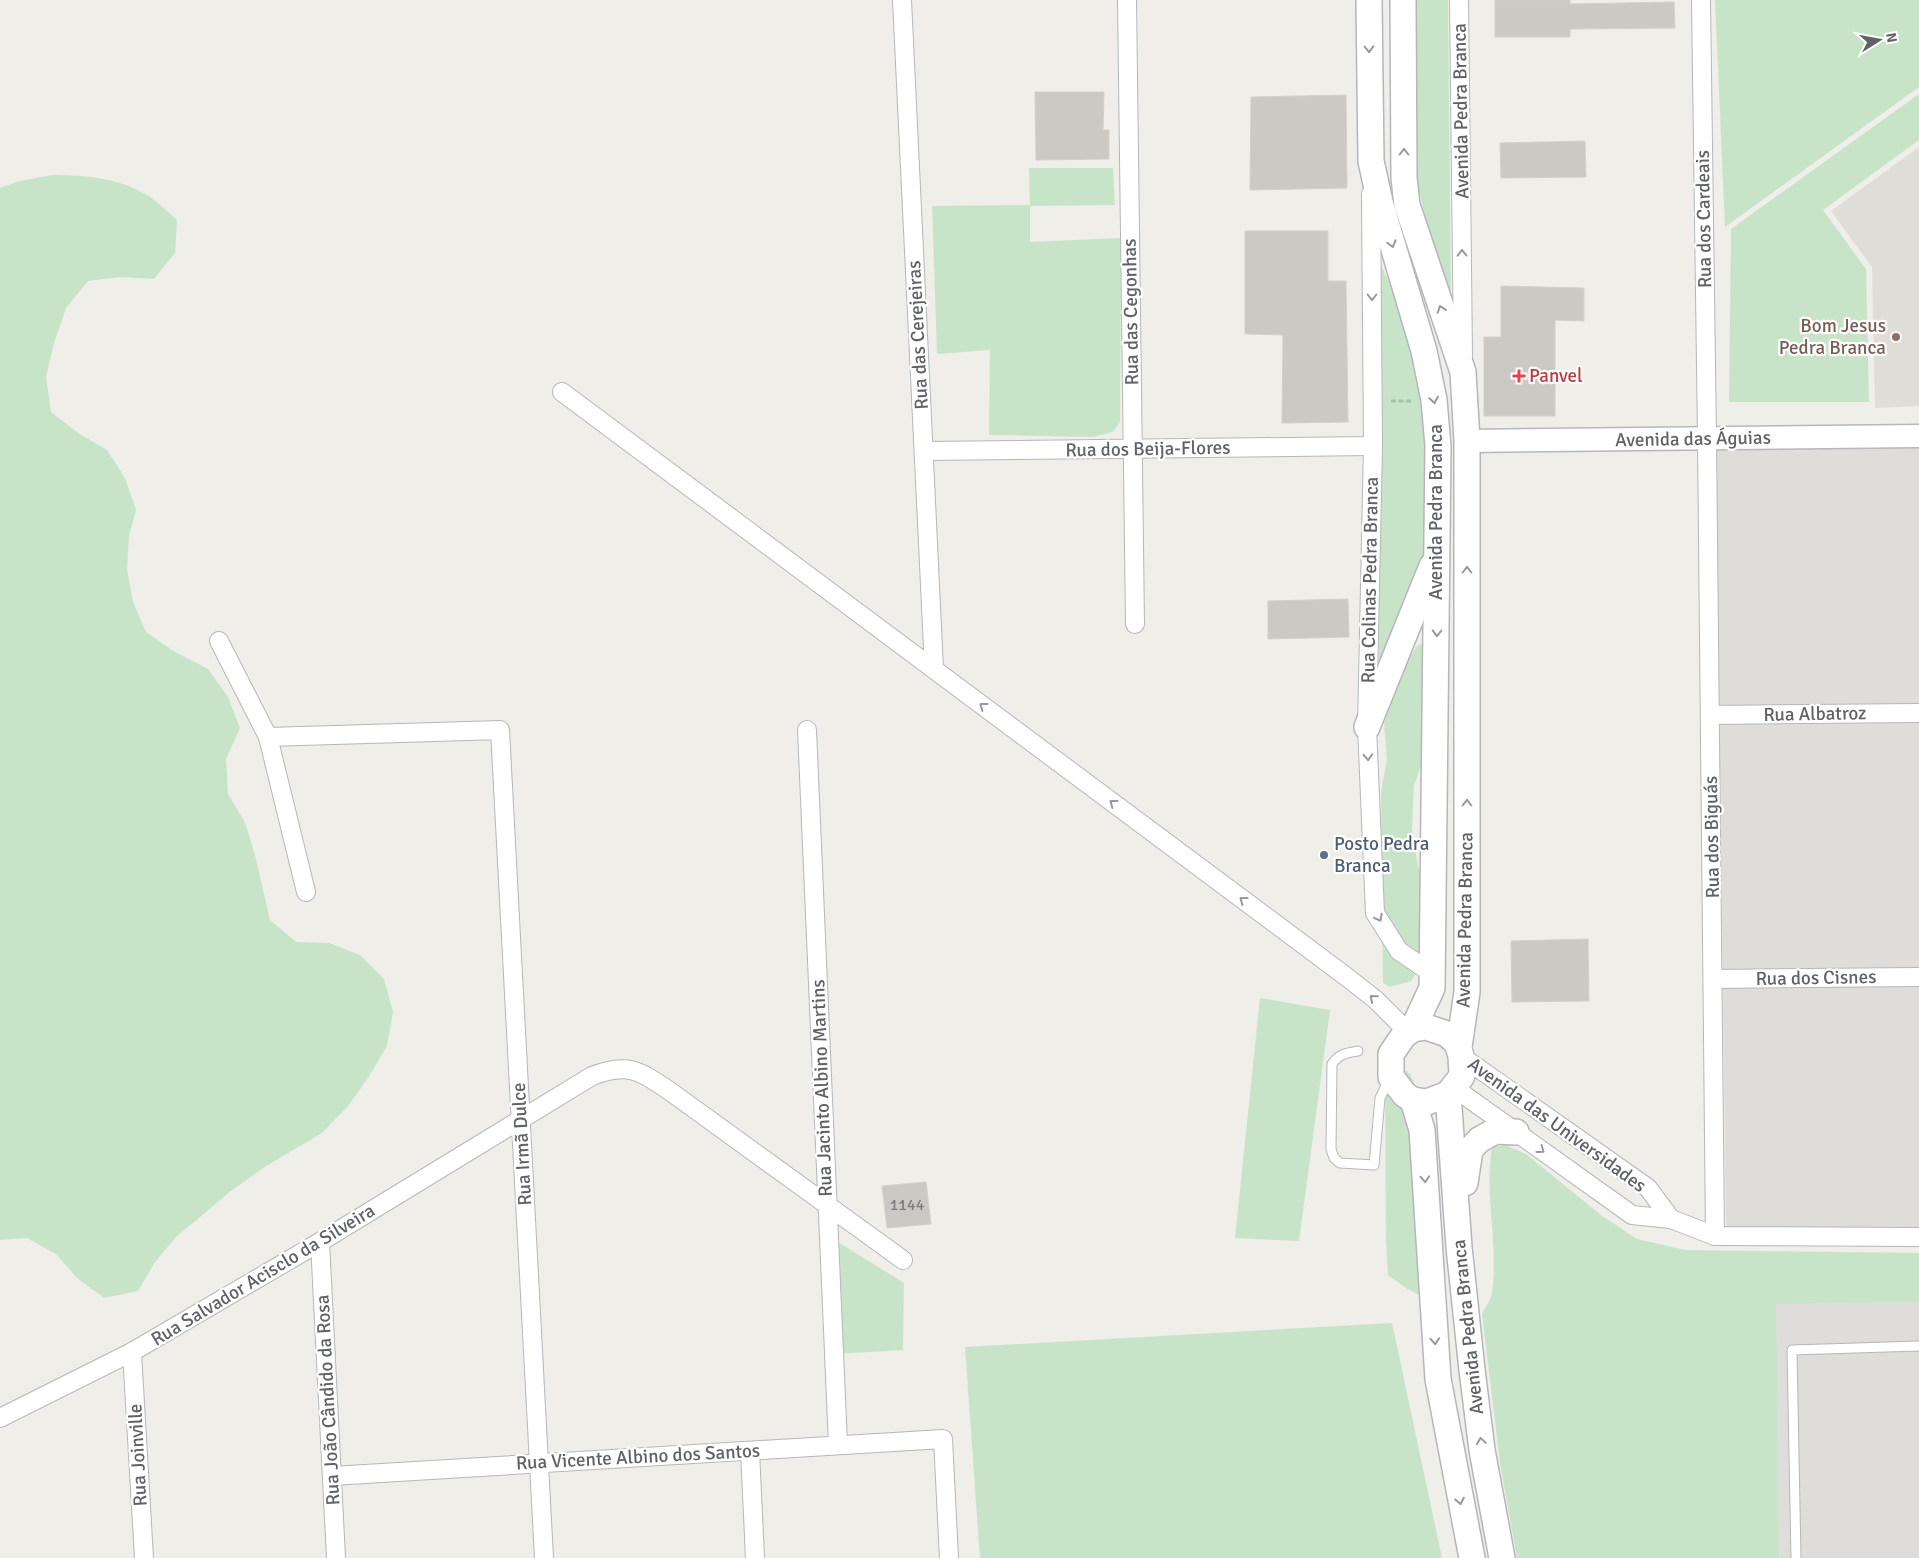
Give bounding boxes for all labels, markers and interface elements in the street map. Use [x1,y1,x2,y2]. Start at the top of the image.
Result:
north arrow [1854,15,1904,65]
street label: Avenida Pedra Branca [1447,23,1475,199]
text: N [1882,31,1901,44]
one-way arrow [1364,45,1375,53]
one-way arrow [1399,148,1409,156]
street label: Rua dos Cardeais [1691,150,1717,288]
street label: Rua das Cegonhas [1118,238,1144,386]
one-way arrow [1386,239,1396,247]
one-way arrow [1457,249,1467,256]
street label: Rua das Cerejeiras [902,260,934,410]
one-way arrow [1367,294,1377,301]
one-way arrow [1437,305,1447,313]
place label: Bom Jesus Pedra Branca [1779,314,1886,360]
marker: Bom Jesus Pedra Branca [1890,331,1902,343]
place label: Panvel [1529,364,1583,388]
marker: Panvel [1513,370,1525,382]
one-way arrow [1428,396,1438,405]
street label: Avenida Pedra Branca [1424,424,1448,600]
street label: Avenida das Águias [1615,426,1771,452]
street label: Rua dos Beija-Flores [1065,436,1231,462]
street label: Rua Colinas Pedra Branca [1356,476,1384,684]
one-way arrow [1462,566,1472,574]
one-way arrow [1432,629,1442,637]
street label: Rua Albatroz [1763,701,1867,727]
one-way arrow [979,703,989,712]
one-way arrow [1363,754,1373,761]
street label: Rua dos Biguás [1699,775,1725,899]
one-way arrow [1462,799,1472,806]
one-way arrow [1109,800,1119,809]
place label: Posto Pedra Branca [1334,832,1429,878]
street label: Avenida Pedra Branca [1451,832,1479,1008]
marker: Posto Pedra Branca [1318,849,1330,861]
one-way arrow [1240,897,1249,906]
one-way arrow [1373,913,1383,922]
street label: Rua dos Cisnes [1755,965,1877,991]
street label: Rua Jacinto Albino Martins [806,979,838,1197]
one-way arrow [1370,995,1379,1004]
street label: Avenida das Universidades [1463,1052,1651,1198]
street label: Rua Irmã Dulce [507,1082,537,1206]
one-way arrow [1535,1144,1545,1153]
one-way arrow [1420,1175,1431,1183]
house number: 1144 [890,1195,925,1215]
street label: Rua Salvador Acisclo da Silveira [147,1199,379,1351]
street label: Avenida Pedra Branca [1447,1238,1489,1416]
street label: Rua João Cândido da Rosa [311,1294,345,1506]
one-way arrow [1430,1337,1441,1345]
street label: Rua Joinville [123,1403,153,1507]
one-way arrow [1476,1437,1487,1445]
street label: Rua Vicente Albino dos Santos [515,1439,761,1475]
one-way arrow [1455,1497,1465,1505]

